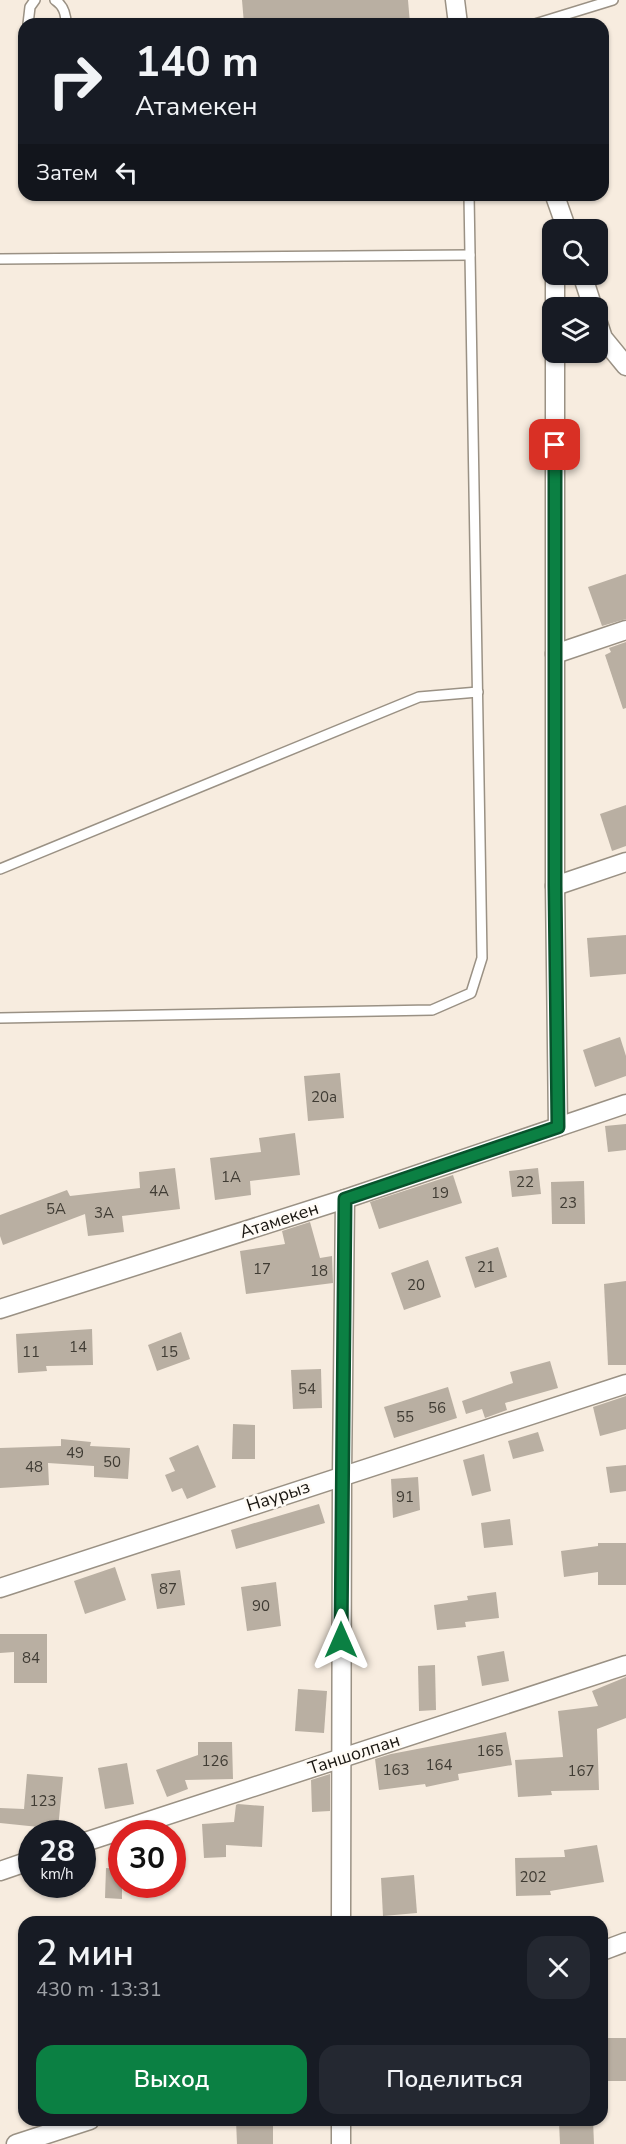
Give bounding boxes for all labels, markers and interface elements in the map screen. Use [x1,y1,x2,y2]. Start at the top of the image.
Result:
text: 140 m [135,34,259,91]
icon: right [36,42,114,120]
text: Атамекен [135,88,258,125]
icon: left [110,156,143,189]
text: Затем [36,158,98,188]
map controls [542,219,608,363]
button: search [542,219,608,285]
button: layers [542,297,608,363]
pin [529,419,580,470]
icon: arrive [538,428,571,461]
house number: 20а [311,1087,337,1107]
house number: 1А [221,1167,241,1187]
house number: 22 [516,1172,534,1192]
house number: 4А [149,1181,169,1201]
house number: 19 [431,1183,449,1203]
house number: 23 [559,1193,577,1213]
street label: Атамекен [236,1196,322,1244]
house number: 5А [46,1199,66,1219]
house number: 3А [94,1203,114,1223]
house number: 21 [477,1257,495,1277]
house number: 17 [253,1259,271,1279]
house number: 18 [310,1261,328,1281]
house number: 20 [407,1275,425,1295]
house number: 14 [69,1337,87,1357]
house number: 11 [22,1342,40,1362]
house number: 15 [160,1342,178,1362]
house number: 54 [298,1379,316,1399]
house number: 56 [428,1398,446,1418]
house number: 55 [396,1407,414,1427]
house number: 49 [66,1443,84,1463]
house number: 50 [103,1452,121,1472]
house number: 48 [25,1457,43,1477]
street label: Наурыз [243,1474,313,1518]
house number: 91 [396,1487,414,1507]
house number: 87 [159,1579,177,1599]
house number: 90 [252,1596,270,1616]
position arrow [309,1608,373,1672]
house number: 84 [22,1648,40,1668]
street label: Таншолпан [305,1728,403,1780]
house number: 165 [476,1741,504,1761]
house number: 126 [201,1751,229,1771]
house number: 164 [425,1755,453,1775]
house number: 163 [382,1760,410,1780]
house number: 167 [567,1761,595,1781]
house number: 123 [29,1791,57,1811]
speed limit sign: 30 [108,1820,186,1898]
text: 28 [39,1831,75,1872]
text: km/h [40,1864,74,1884]
house number: 202 [519,1867,547,1887]
text: 2 мин [36,1929,134,1978]
button: close [527,1936,590,1999]
text: 430 m · 13:31 [36,1976,162,2003]
button: Выход [36,2045,307,2114]
button: Поделиться [319,2045,590,2114]

